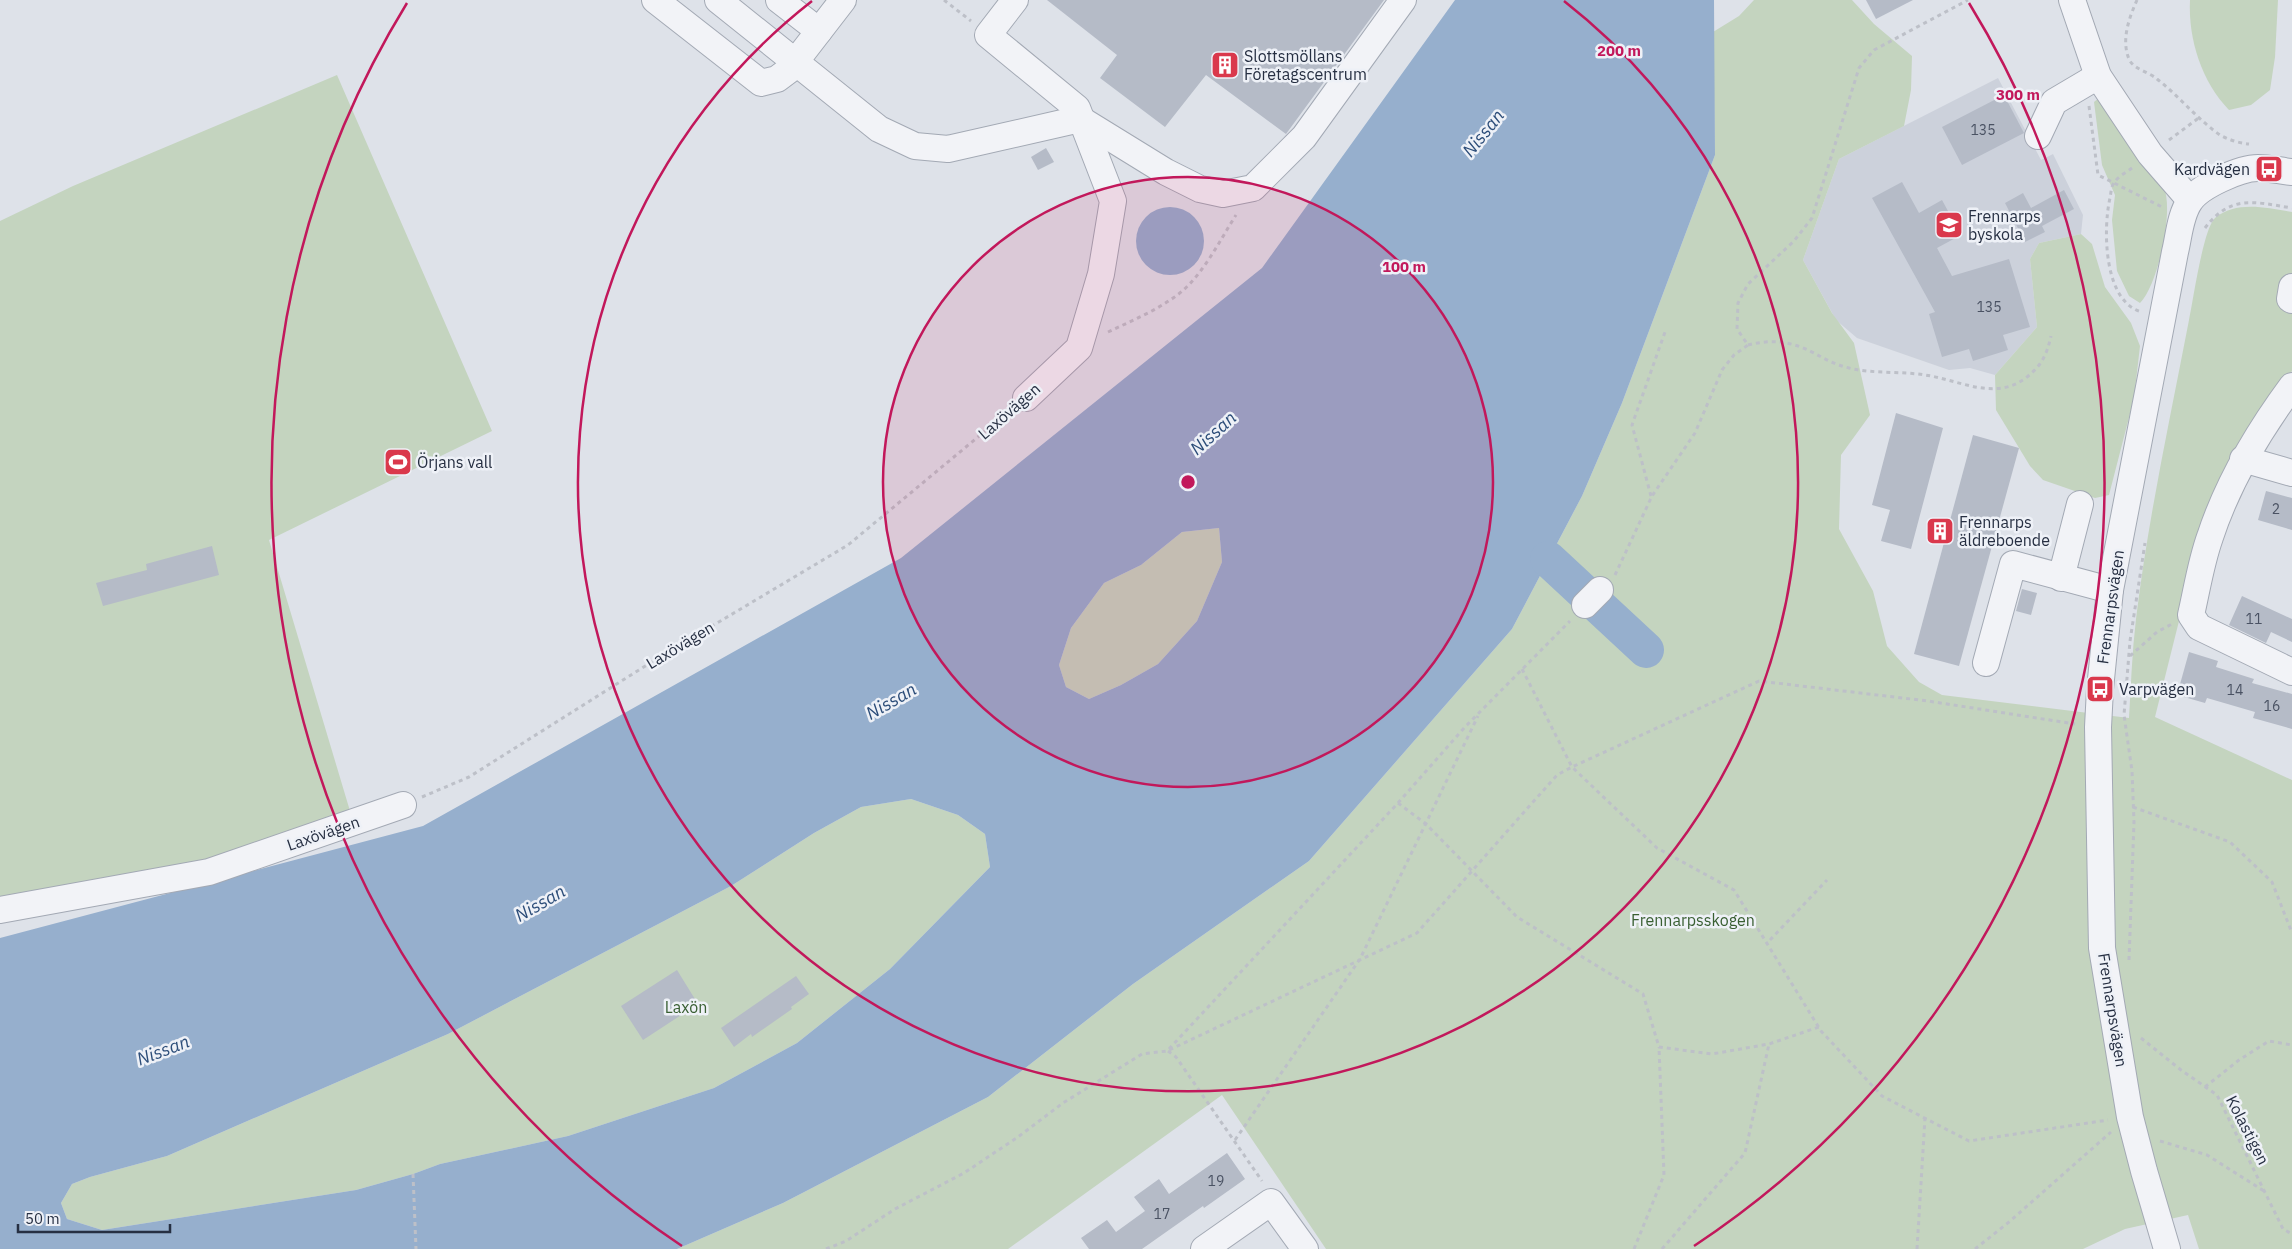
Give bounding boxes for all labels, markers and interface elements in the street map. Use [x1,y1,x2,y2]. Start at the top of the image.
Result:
text: 200 m [1597,41,1641,60]
place label: Slottsmöllans Företagscentrum [1244,46,1367,84]
building icon: Slottsmöllans Företagscentrum [1210,50,1240,80]
text: 300 m [1996,85,2040,104]
water label: Nissan [1457,105,1509,161]
house number: 135 [1970,121,1996,139]
bus stop icon: Kardvägen [2254,154,2284,184]
place label: Kardvägen [2174,159,2250,179]
place label: Frennarps byskola [1968,206,2041,244]
school or university icon: Frennarps byskola [1934,210,1964,240]
text: 100 m [1382,257,1426,276]
house number: 135 [1976,298,2002,316]
street label: Laxövägen [974,379,1044,443]
water label: Nissan [1185,406,1241,460]
sports icon: Örjans vall [383,447,413,477]
place label: Örjans vall [417,452,492,472]
centre of rings [1179,473,1197,491]
house number: 2 [2272,500,2280,518]
place label: Frennarps äldreboende [1959,512,2050,550]
building icon: Frennarps äldreboende [1925,516,1955,546]
street label: Frennarpsvägen [2092,549,2128,665]
house number: 11 [2246,610,2262,628]
street label: Laxövägen [642,617,718,673]
bus stop icon: Varpvägen [2085,674,2115,704]
water label: Nissan [862,677,920,725]
place label: Varpvägen [2119,679,2194,699]
house number: 14 [2227,681,2243,699]
house number: 16 [2264,697,2280,715]
street label: Laxövägen [284,811,362,855]
water label: Nissan [511,879,569,927]
park label: Frennarpsskogen [1631,910,1755,930]
street label: Frennarpsvägen [2094,952,2132,1068]
park label: Laxön [665,997,707,1017]
water label: Nissan [133,1029,193,1071]
street label: Kolastigen [2222,1092,2274,1168]
house number: 19 [1208,1172,1224,1190]
scale bar [18,1202,170,1234]
house number: 17 [1154,1205,1170,1223]
text: 50 m [25,1209,60,1228]

